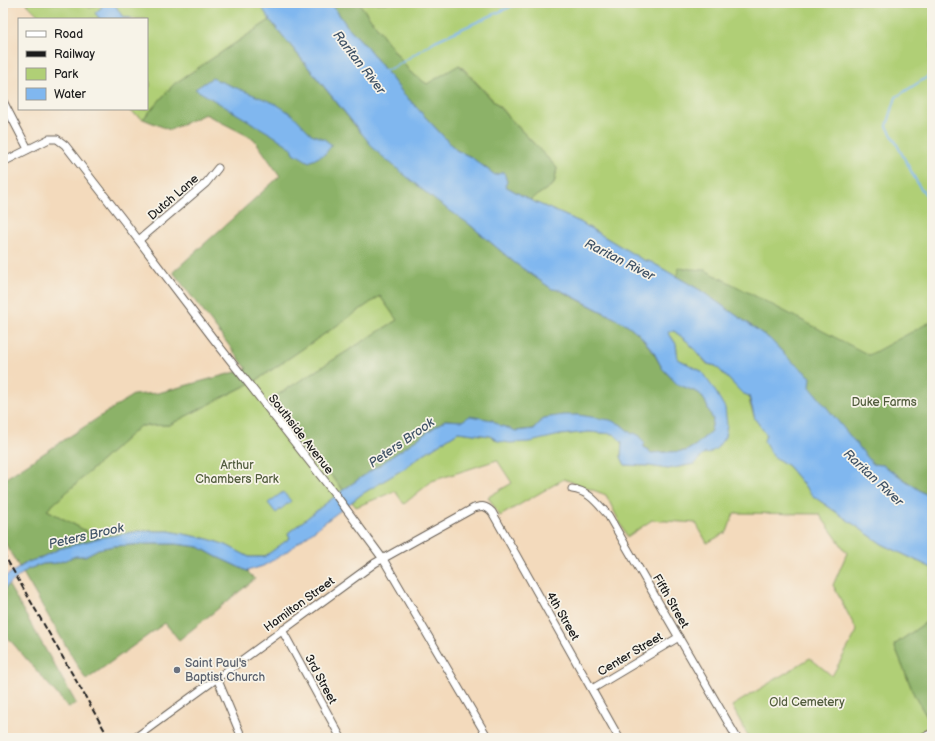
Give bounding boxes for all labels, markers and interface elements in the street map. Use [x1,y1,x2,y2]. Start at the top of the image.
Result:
legend [18,18,148,110]
text: Road [54,27,83,42]
water label: Raritan River [329,28,390,99]
text: Railway [54,47,96,62]
text: Park [54,67,78,82]
text: Water [54,87,86,102]
street label: Dutch Lane [145,171,202,223]
water label: Raritan River [582,235,658,285]
street label: Southside Avenue [265,391,336,477]
park label: Duke Farms [851,395,917,410]
water label: Peters Brook [366,414,438,471]
water label: Raritan River [840,446,908,510]
park label: Arthur Chambers Park [195,458,279,487]
water label: Peters Brook [47,519,126,552]
street label: Fifth Street [649,572,692,631]
street label: Hamilton Street [261,574,338,635]
street label: 4th Street [543,589,583,643]
street label: Center Street [595,629,666,680]
street label: 3rd Street [301,652,340,707]
place label: Saint Paul's Baptist Church [185,656,265,685]
marker: Saint Paul's Baptist Church [172,665,182,675]
park label: Old Cemetery [769,695,845,710]

